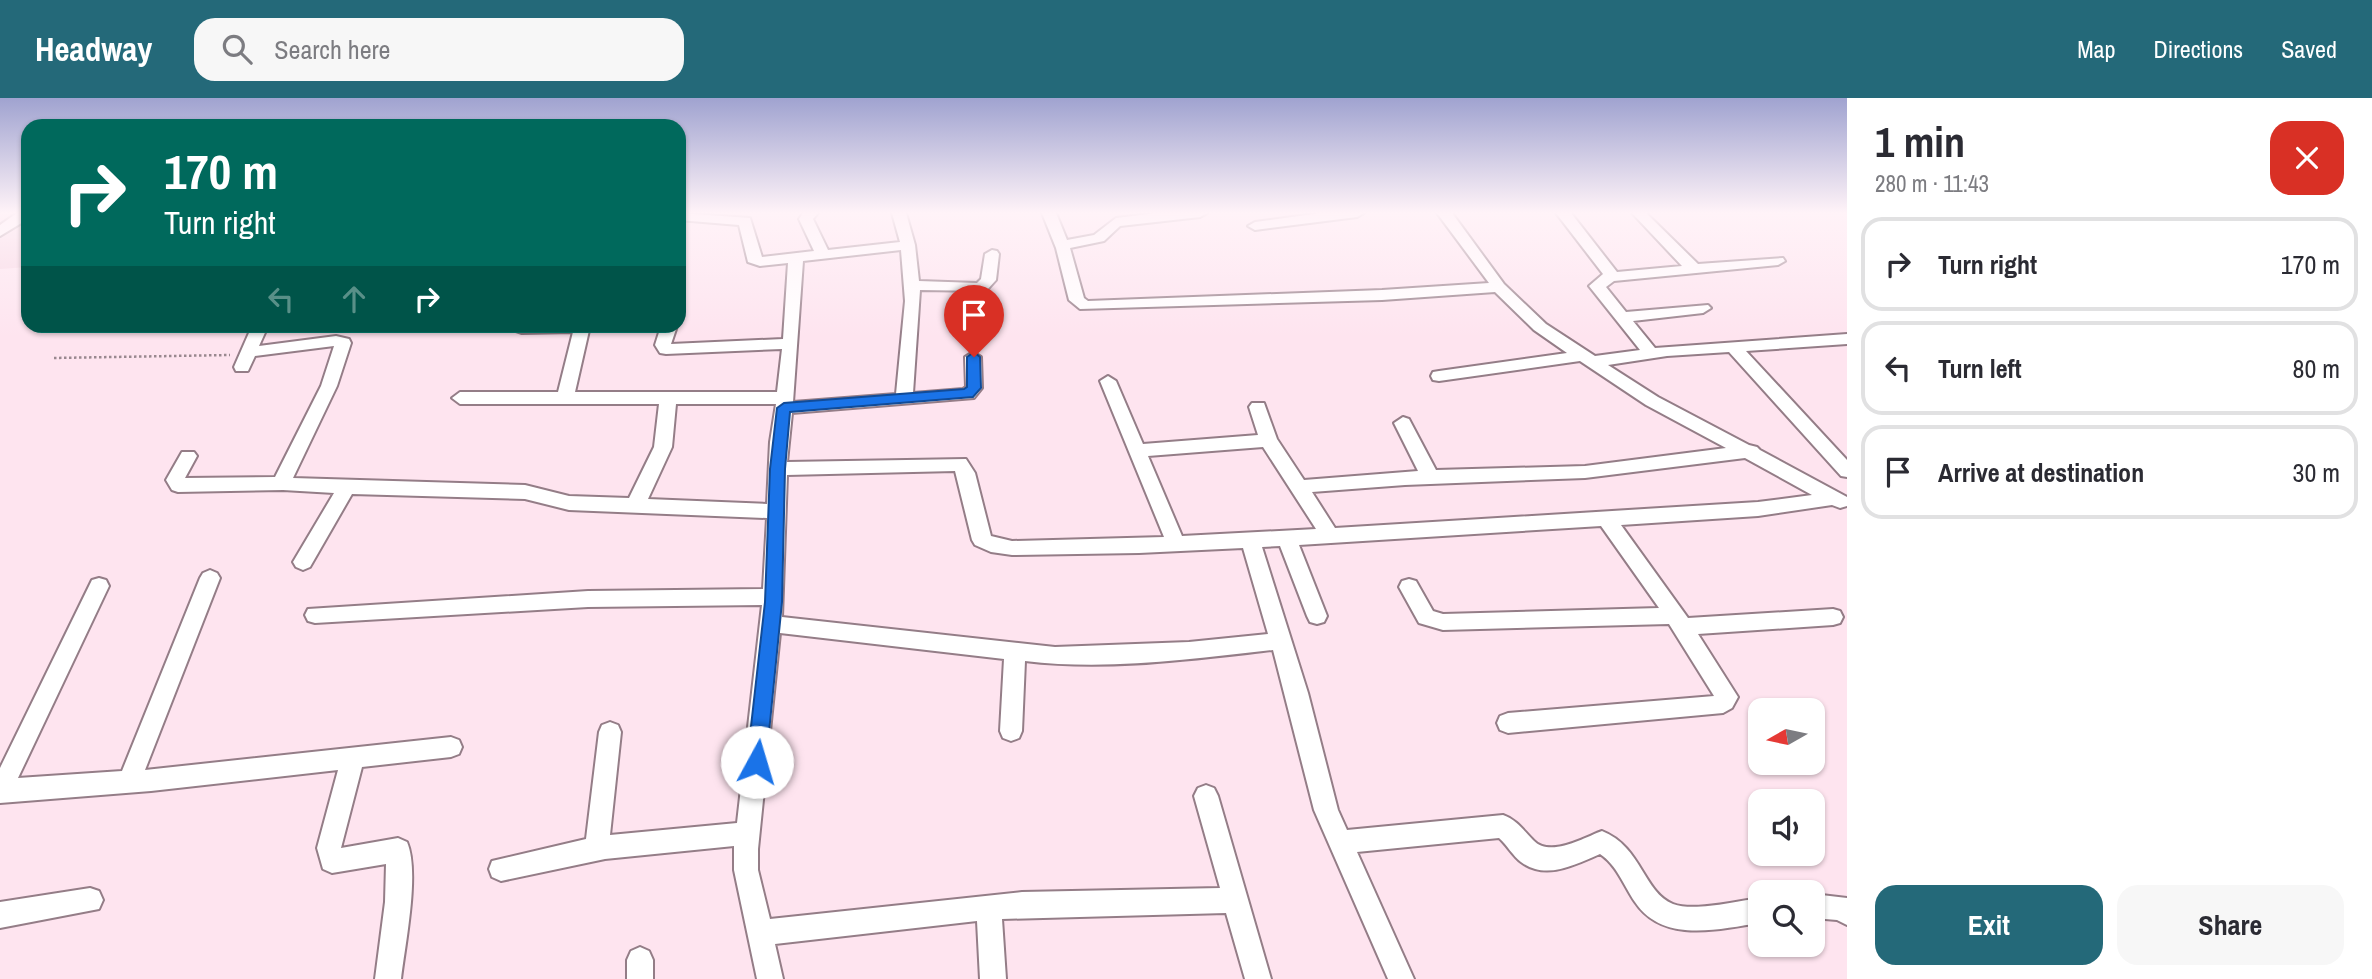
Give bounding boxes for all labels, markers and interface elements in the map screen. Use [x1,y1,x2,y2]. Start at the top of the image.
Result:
search box [194,18,684,81]
text: Headway [35,27,152,71]
icon: search [218,30,256,68]
text: Search here [274,32,390,67]
text: Map [2077,33,2115,65]
text: Directions [2153,33,2243,65]
text: Saved [2281,33,2337,65]
text: 1 min [1875,114,1965,170]
button: close [2270,121,2344,195]
text: 170 m [164,138,278,204]
icon: right [49,147,140,238]
text: 280 m · 11:43 [1875,168,1989,199]
text: Turn right [164,201,276,244]
icon: right [1879,245,1917,283]
text: Turn right [1938,247,2037,282]
text: 170 m [2281,247,2340,282]
icon: left [262,280,300,318]
icon: ahead [335,280,373,318]
icon: right [408,280,446,318]
pin [944,285,1004,357]
icon: arrive [955,296,993,334]
icon: left [1879,349,1917,387]
text: Turn left [1938,351,2022,386]
text: 80 m [2293,351,2340,386]
icon: arrive [1879,453,1917,491]
text: Arrive at destination [1938,455,2144,490]
text: 30 m [2293,455,2340,490]
north arrow [1748,698,1825,775]
map controls [1748,698,1825,957]
position arrow [720,725,794,799]
button: sound [1748,789,1825,866]
button: search [1748,880,1825,957]
button: Exit [1875,885,2103,965]
button: Share [2117,885,2344,965]

